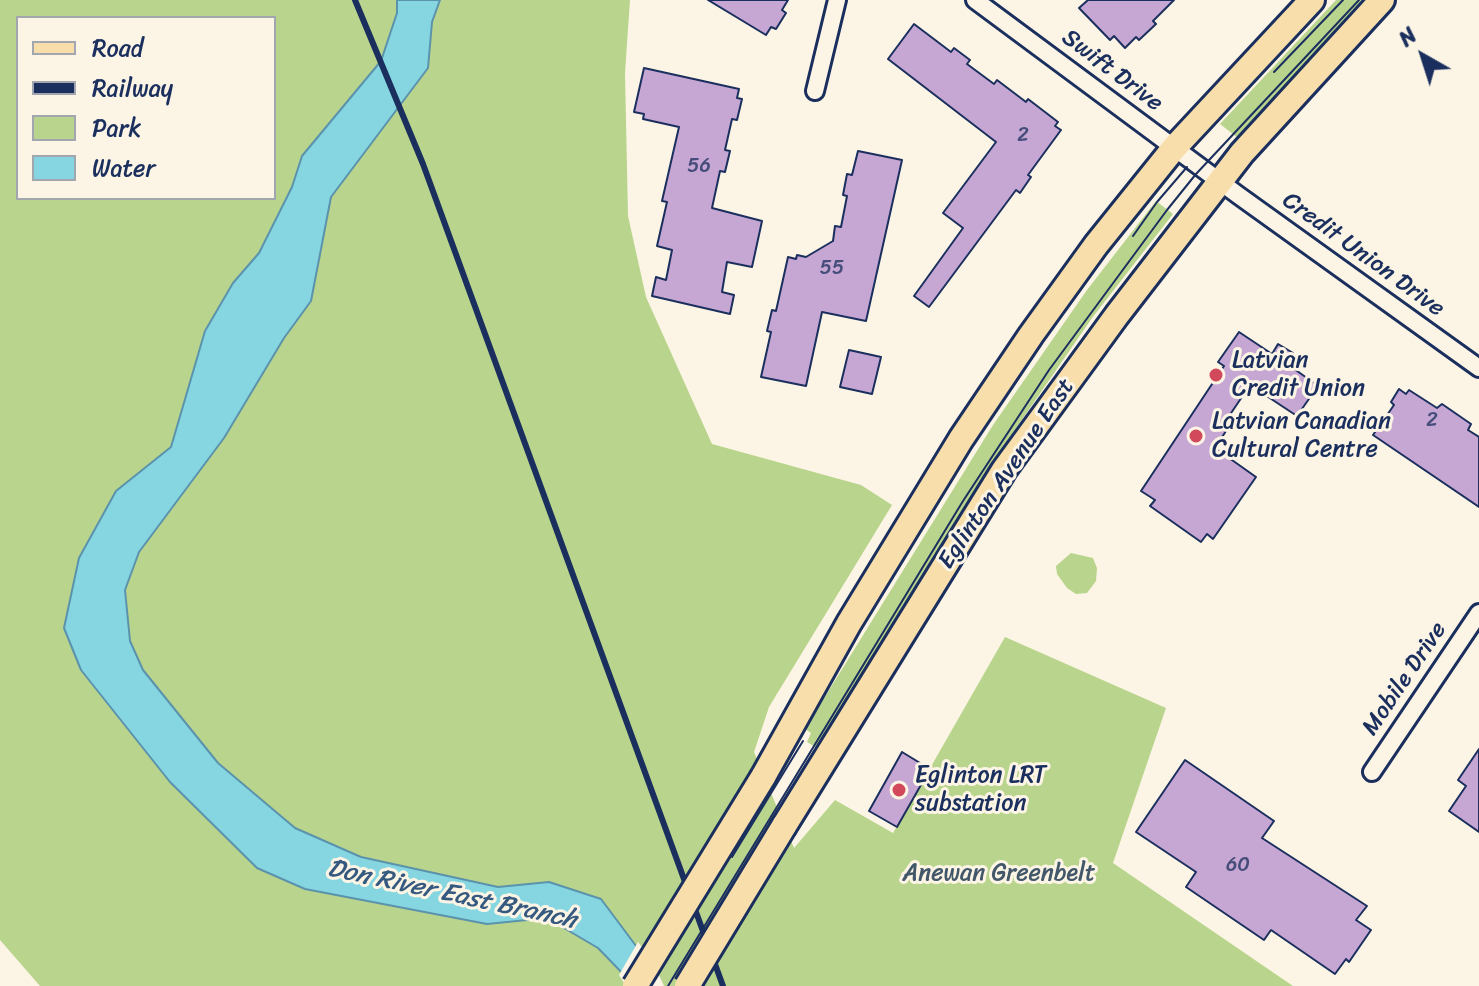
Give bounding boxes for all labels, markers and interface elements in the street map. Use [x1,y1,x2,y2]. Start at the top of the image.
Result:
legend [16,16,276,200]
north arrow [1383,16,1463,96]
text: N [1389,17,1426,57]
street label: Swift Drive [1056,24,1168,118]
text: Road [92,27,143,69]
text: Railway [92,67,173,109]
text: Park [92,107,141,149]
house number: 2 [1017,124,1029,148]
text: Water [92,147,155,189]
house number: 56 [687,155,711,179]
street label: Credit Union Drive [1276,186,1450,324]
house number: 55 [820,257,844,281]
place label: Latvian Credit Union [1232,347,1365,403]
marker: Latvian Credit Union [1207,366,1225,384]
street label: Eglinton Avenue East [933,373,1081,575]
place label: Latvian Canadian Cultural Centre [1212,408,1391,464]
house number: 2 [1426,409,1438,433]
marker: Latvian Canadian Cultural Centre [1187,427,1205,445]
street label: Mobile Drive [1357,617,1453,741]
place label: Eglinton LRT substation [915,762,1046,818]
marker: Eglinton LRT substation [890,781,908,799]
water label: Don River East Branch [325,853,579,937]
house number: 60 [1226,854,1250,878]
park label: Anewan Greenbelt [902,860,1096,888]

